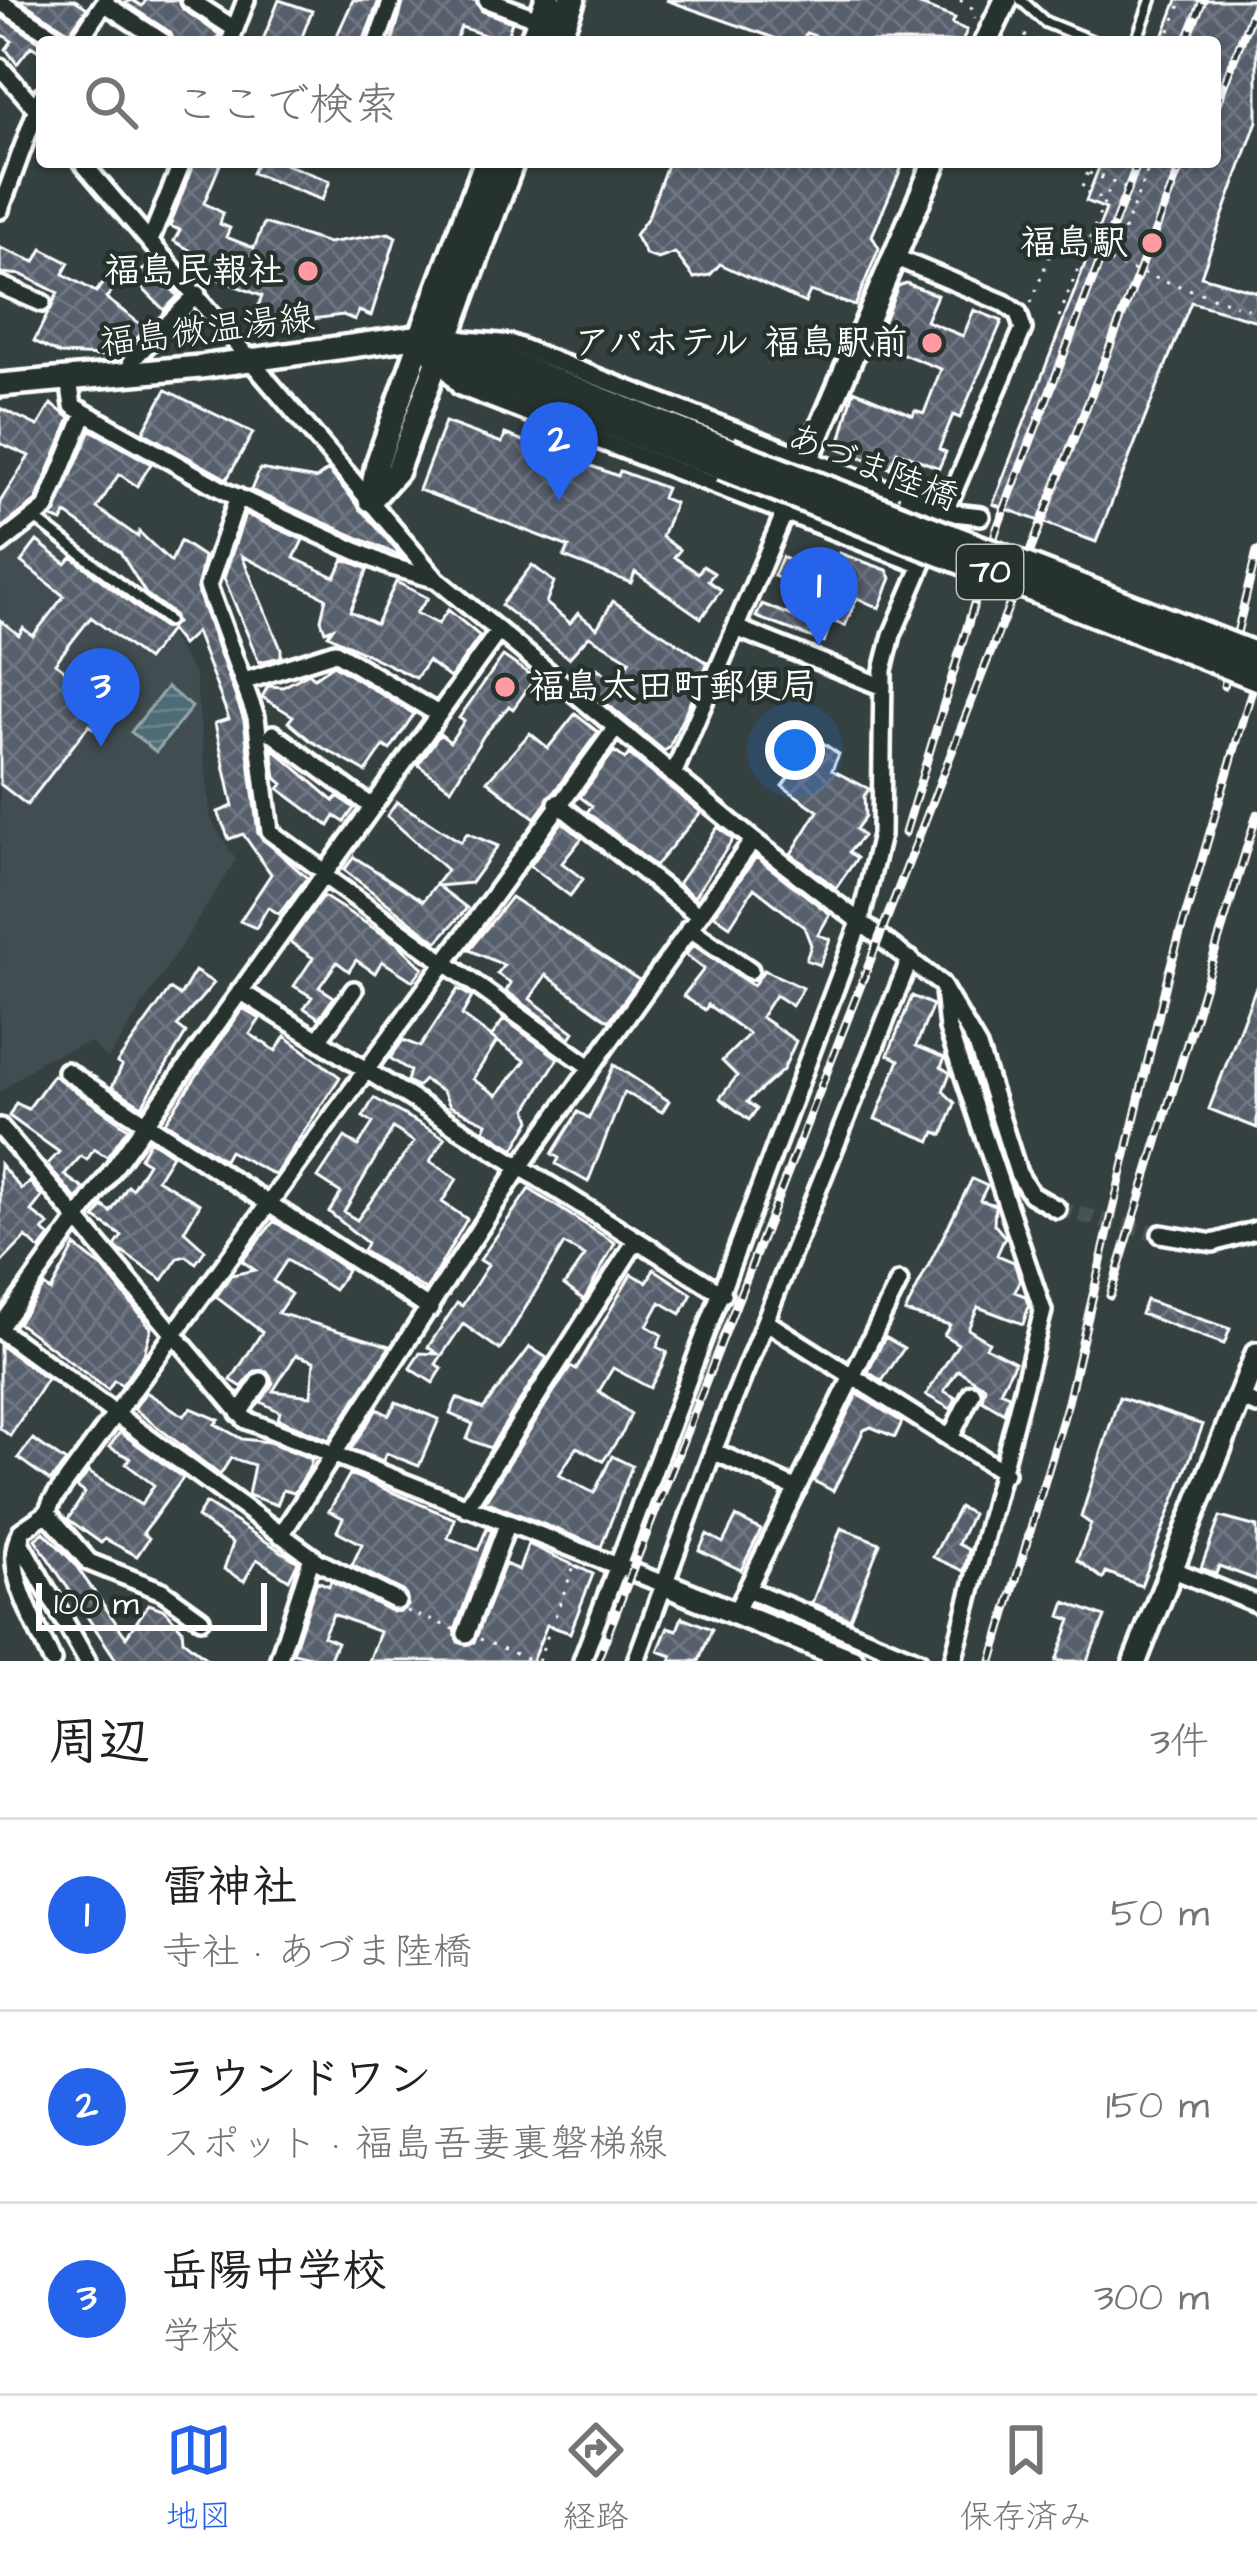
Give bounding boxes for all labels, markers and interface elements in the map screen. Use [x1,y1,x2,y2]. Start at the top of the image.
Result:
search box [36,36,1221,168]
icon: search [78,69,144,135]
text: ここで検索 [174,75,399,137]
place label: 福島駅 [1020,218,1128,269]
marker: 福島駅 [1139,230,1165,256]
place label: 福島民報社 [104,246,284,297]
marker: 福島民報社 [295,258,321,284]
street label: 福島微温湯線 [97,293,317,369]
place label: アパホテル 福島駅前 [574,318,908,369]
marker: アパホテル 福島駅前 [919,330,945,356]
pin: 2 [520,402,598,501]
street label: あづま陸橋 [779,412,965,524]
road number: 70 [957,545,1023,599]
pin: 1 [780,547,858,646]
pin: 3 [62,648,140,747]
place label: 福島太田町郵便局 [529,662,817,713]
marker: 福島太田町郵便局 [492,674,518,700]
your location [765,720,825,780]
scale bar [36,1577,267,1630]
text: 100 m [54,1581,139,1627]
text: 周辺 [48,1708,150,1779]
text: 3件 [1150,1716,1209,1770]
text: 雷神社 [162,1857,297,1919]
text: 1 [85,1888,90,1942]
text: 50 m [1111,1888,1209,1942]
text: 寺社 · あづま陸橋 [162,1926,472,1980]
text: ラウンドワン [162,2049,432,2111]
text: 2 [76,2080,98,2134]
text: 150 m [1106,2080,1209,2134]
text: スポット · 福島吾妻裏磐梯線 [162,2118,667,2172]
text: 岳陽中学校 [162,2241,387,2303]
text: 3 [77,2272,97,2326]
text: 300 m [1094,2272,1209,2326]
text: 学校 [162,2310,240,2364]
tab: 地図 [166,2417,232,2540]
tab: 経路 [563,2417,629,2540]
tab: 保存済み [960,2417,1092,2540]

